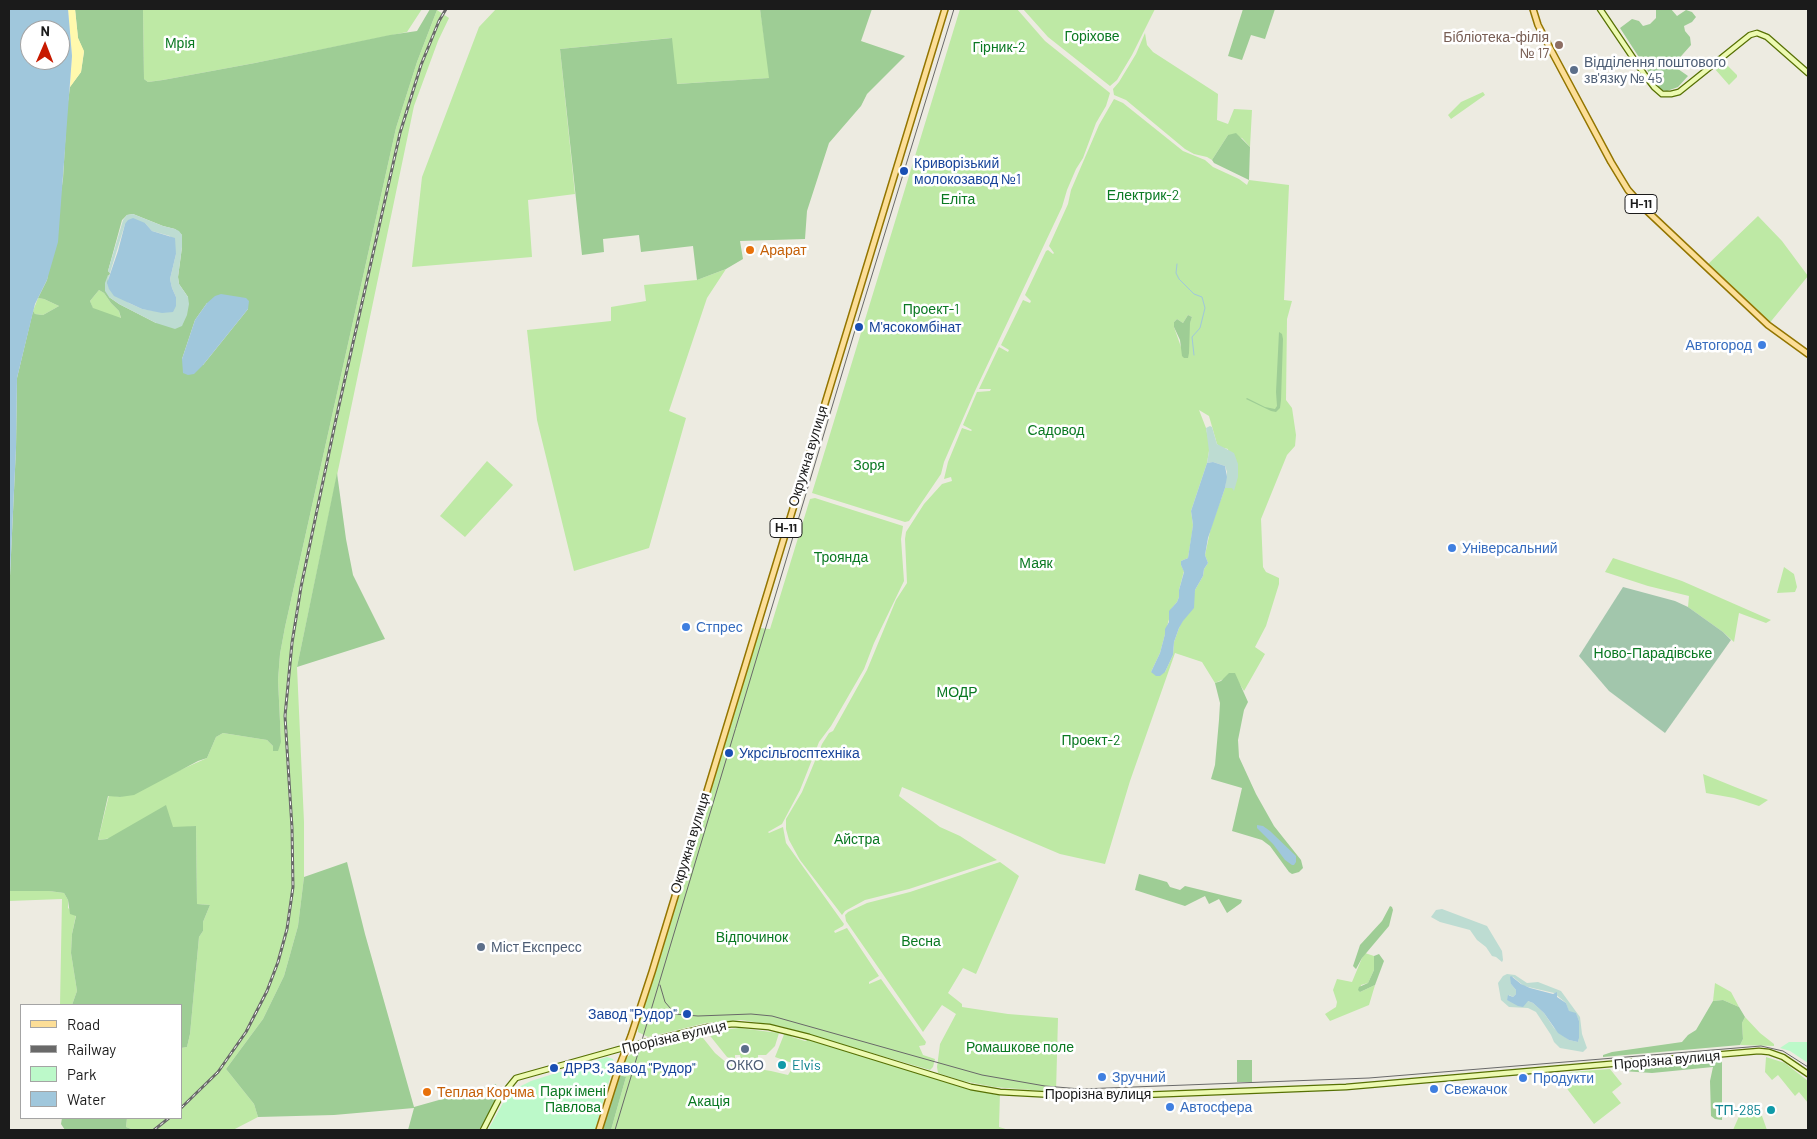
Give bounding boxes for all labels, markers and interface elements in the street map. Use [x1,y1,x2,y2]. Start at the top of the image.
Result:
north arrow [20,20,70,70]
text: N [40,22,50,39]
park label: Горіхове [1064,28,1120,44]
place label: Бібліотека-філія № 17 [1443,29,1549,62]
park label: Мрія [165,35,195,51]
park label: Гірник-2 [972,39,1026,55]
marker: Бібліотека-філія № 17 [1553,39,1565,51]
place label: Відділення поштового зв'язку № 45 [1584,54,1726,86]
marker: Відділення поштового зв'язку № 45 [1568,64,1580,76]
place label: Криворізький молокозавод №1 [914,155,1021,188]
marker: Криворізький молокозавод №1 [898,165,910,177]
park label: Електрик-2 [1107,187,1179,203]
park label: Еліта [941,191,975,207]
road number: Н-11 [1625,194,1657,213]
place label: Арарат [760,242,807,258]
marker: Арарат [744,244,756,256]
park label: Проект-1 [903,301,959,317]
place label: М'ясокомбінат [869,319,961,335]
marker: М'ясокомбінат [853,321,865,333]
place label: Автогород [1685,337,1752,353]
marker: Автогород [1756,339,1768,351]
street label: Окружна вулиця [785,403,831,509]
park label: Садовод [1028,422,1084,438]
park label: Зоря [853,457,885,473]
road number: Н-11 [770,518,802,538]
place label: Універсальний [1462,540,1558,556]
marker: Універсальний [1446,542,1458,554]
park label: Троянда [814,549,868,565]
park label: Маяк [1019,555,1053,571]
place label: Стпрес [696,619,743,635]
marker: Стпрес [680,621,692,633]
park label: Ново-Парадівське [1594,645,1712,661]
park label: МОДР [936,684,978,700]
park label: Проект-2 [1061,732,1121,748]
place label: Укрсільгосптехніка [739,745,860,761]
marker: Укрсільгосптехніка [723,747,735,759]
street label: Окружна вулиця [667,790,713,896]
park label: Айстра [834,831,880,847]
park label: Відпочинок [716,929,788,945]
park label: Весна [901,933,941,949]
place label: Міст Експресс [491,939,582,955]
marker: Міст Експресс [475,941,487,953]
legend [20,1004,182,1119]
place label: Завод "Рудор" [588,1006,677,1022]
marker: Завод "Рудор" [681,1008,693,1020]
text: Road [67,1015,100,1033]
street label: Прорізна вулиця [620,1017,728,1057]
park label: Ромашкове поле [966,1039,1074,1055]
text: Railway [67,1040,116,1058]
marker: ОККО [739,1043,751,1055]
street label: Прорізна вулиця [1613,1047,1721,1073]
place label: ОККО [726,1057,764,1073]
place label: Elvis [792,1057,821,1073]
marker: Elvis [776,1059,788,1071]
place label: ДРРЗ, Завод "Рудор" [564,1060,696,1076]
marker: ДРРЗ, Завод "Рудор" [548,1062,560,1074]
text: Park [67,1065,96,1083]
place label: Зручний [1112,1069,1166,1085]
place label: Продукти [1533,1070,1594,1086]
marker: Зручний [1096,1071,1108,1083]
marker: Продукти [1517,1072,1529,1084]
place label: Свежачок [1444,1081,1507,1097]
park label: Парк імені Павлова [540,1083,606,1116]
marker: Свежачок [1428,1083,1440,1095]
place label: Теплая Корчма [437,1084,535,1100]
marker: Теплая Корчма [421,1086,433,1098]
street label: Прорізна вулиця [1045,1086,1151,1102]
text: Water [67,1090,106,1108]
park label: Акація [688,1093,730,1109]
place label: Автосфера [1180,1099,1252,1115]
marker: Автосфера [1164,1101,1176,1113]
place label: ТП-285 [1715,1102,1761,1118]
marker: ТП-285 [1765,1104,1777,1116]

